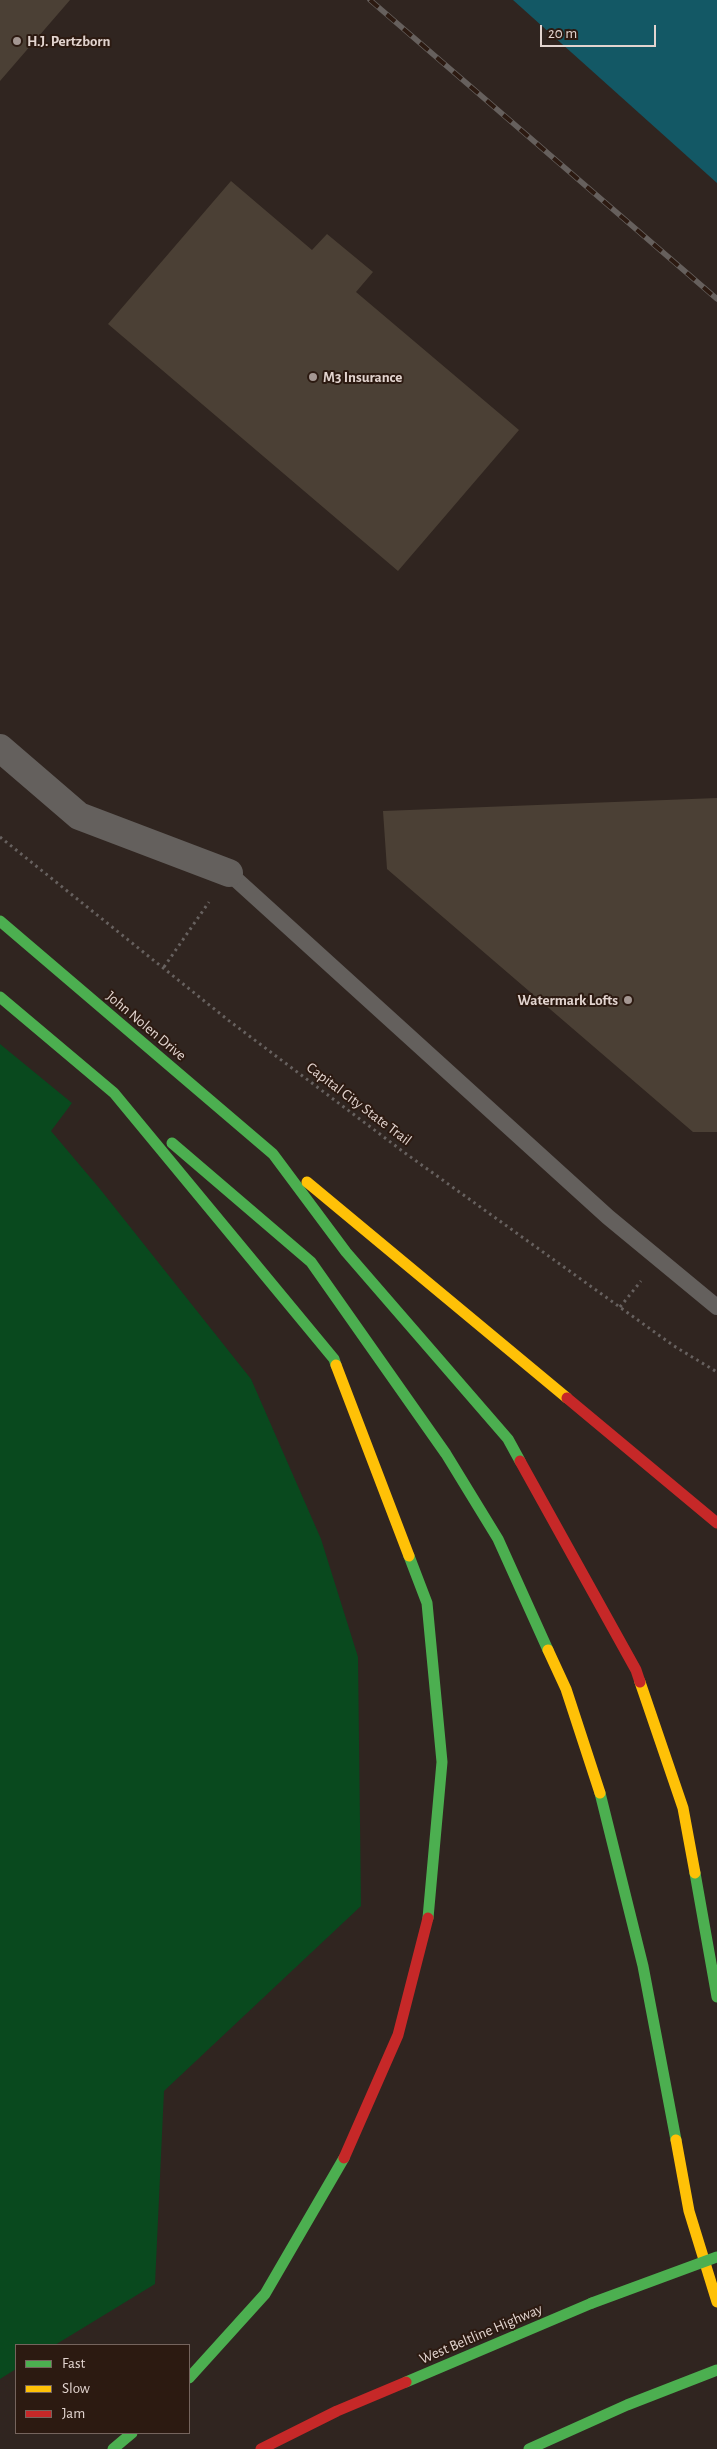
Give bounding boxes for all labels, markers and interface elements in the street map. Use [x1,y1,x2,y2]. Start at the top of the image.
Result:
scale bar [542,15,658,47]
text: 20 m [548,26,577,41]
place label: H.J. Pertzborn [27,32,111,50]
marker: H.J. Pertzborn [11,35,23,47]
place label: M3 Insurance [323,368,402,386]
marker: M3 Insurance [307,371,319,383]
street label: John Nolen Drive [102,987,190,1065]
place label: Watermark Lofts [518,991,618,1009]
marker: Watermark Lofts [622,994,634,1006]
street label: Capital City State Trail [303,1059,415,1149]
street label: West Beltline Highway [417,2300,545,2368]
legend [15,2344,190,2434]
text: Fast [62,2356,85,2371]
text: Slow [62,2381,90,2396]
text: Jam [62,2406,85,2421]

